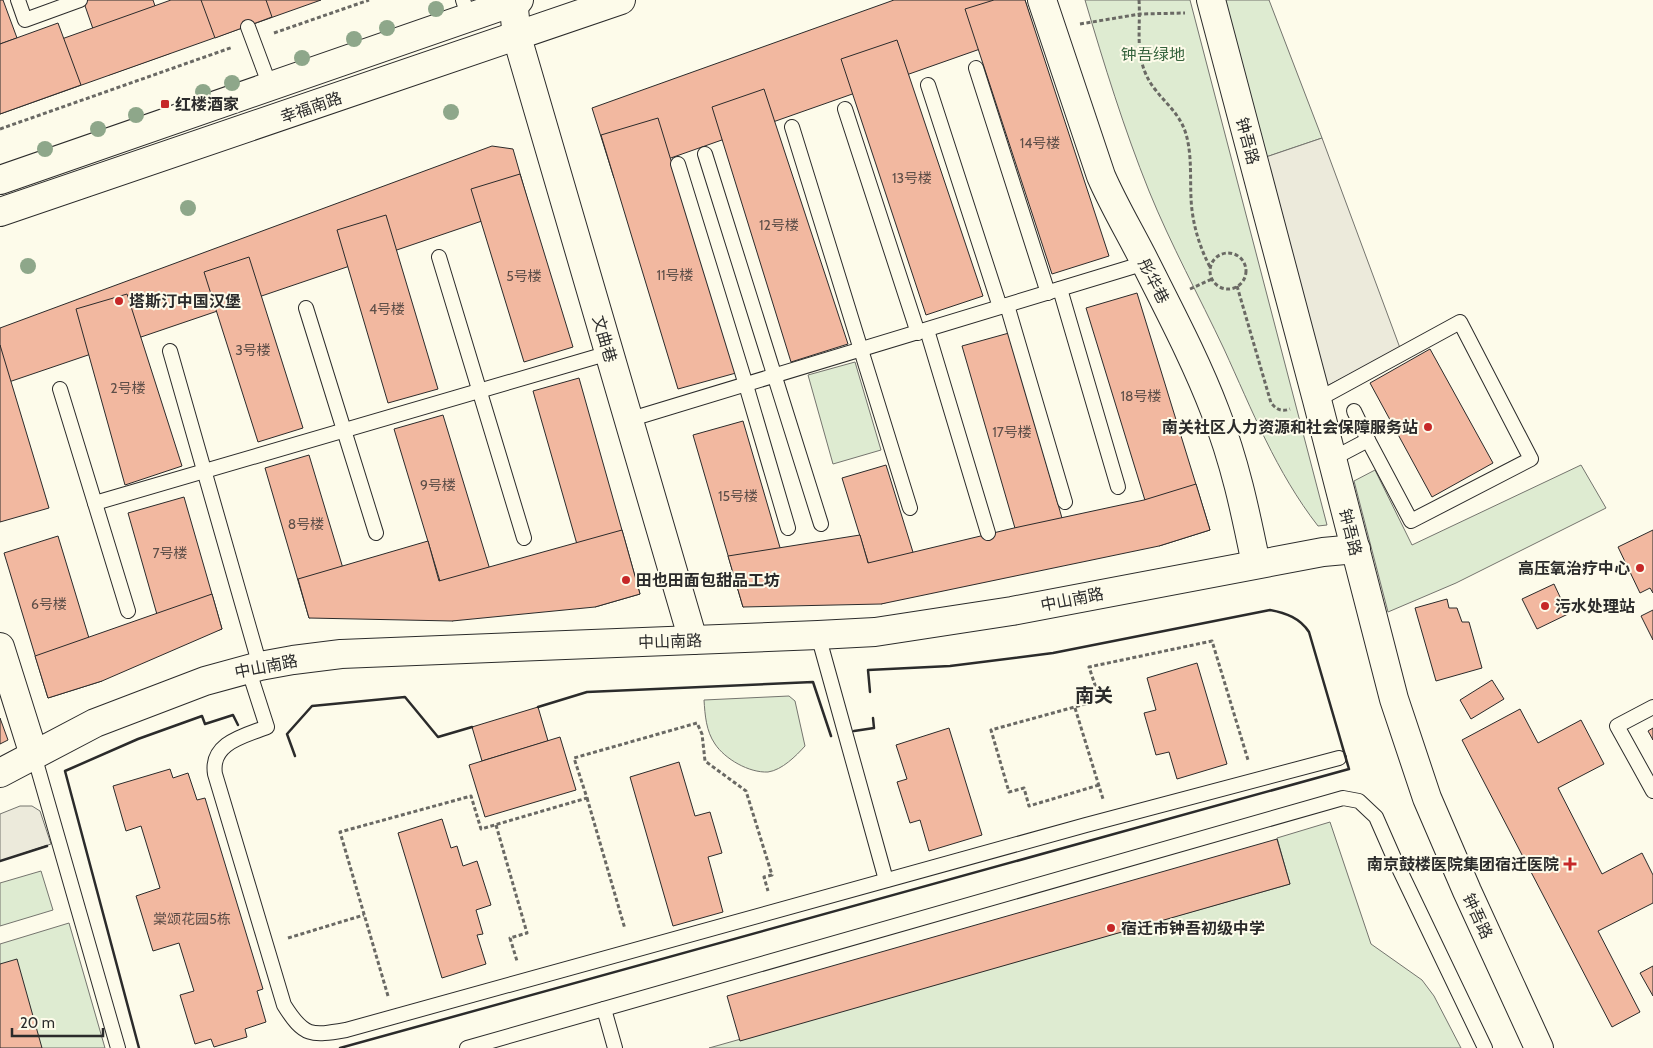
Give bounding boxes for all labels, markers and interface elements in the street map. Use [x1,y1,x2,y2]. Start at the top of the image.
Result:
park label: 钟吾绿地 [1121,45,1185,64]
street label: 幸福南路 [278,88,345,127]
place label: 红楼酒家 [175,95,239,114]
marker: 红楼酒家 [159,98,171,110]
street label: 钟吾路 [1232,115,1263,167]
house number: 14号楼 [1020,134,1060,152]
house number: 13号楼 [892,169,932,187]
house number: 12号楼 [759,216,799,234]
street label: 彤华巷 [1134,256,1173,307]
house number: 11号楼 [656,266,694,284]
house number: 5号楼 [506,267,542,285]
place label: 塔斯汀中国汉堡 [129,292,241,311]
marker: 塔斯汀中国汉堡 [113,295,125,307]
house number: 4号楼 [369,300,405,318]
street label: 文曲巷 [589,313,620,365]
house number: 3号楼 [235,341,271,359]
house number: 2号楼 [110,379,146,397]
house number: 18号楼 [1120,387,1162,405]
place label: 南关社区人力资源和社会保障服务站 [1162,418,1418,437]
marker: 南关社区人力资源和社会保障服务站 [1422,421,1434,433]
house number: 17号楼 [992,423,1032,441]
house number: 9号楼 [420,476,456,494]
house number: 15号楼 [718,487,758,505]
street label: 钟吾路 [1335,507,1366,558]
house number: 8号楼 [288,515,324,533]
house number: 7号楼 [152,544,188,562]
place label: 高压氧治疗中心 [1518,559,1630,578]
marker: 高压氧治疗中心 [1634,562,1646,574]
place label: 田也田面包甜品工坊 [636,571,780,590]
marker: 田也田面包甜品工坊 [620,574,632,586]
street label: 中山南路 [1039,584,1105,615]
house number: 6号楼 [31,595,67,613]
place label: 污水处理站 [1555,597,1635,616]
marker: 污水处理站 [1539,600,1551,612]
street label: 中山南路 [638,631,702,652]
street label: 中山南路 [233,651,299,682]
district label: 南关 [1075,684,1113,707]
place label: 南京鼓楼医院集团宿迁医院 [1367,855,1559,874]
marker: 南京鼓楼医院集团宿迁医院 [1563,857,1577,871]
street label: 钟吾路 [1459,890,1496,942]
house number: 棠颂花园5栋 [153,910,231,928]
place label: 宿迁市钟吾初级中学 [1121,919,1265,938]
marker: 宿迁市钟吾初级中学 [1105,922,1117,934]
scale bar [12,1006,104,1038]
text: 20 m [20,1014,55,1032]

